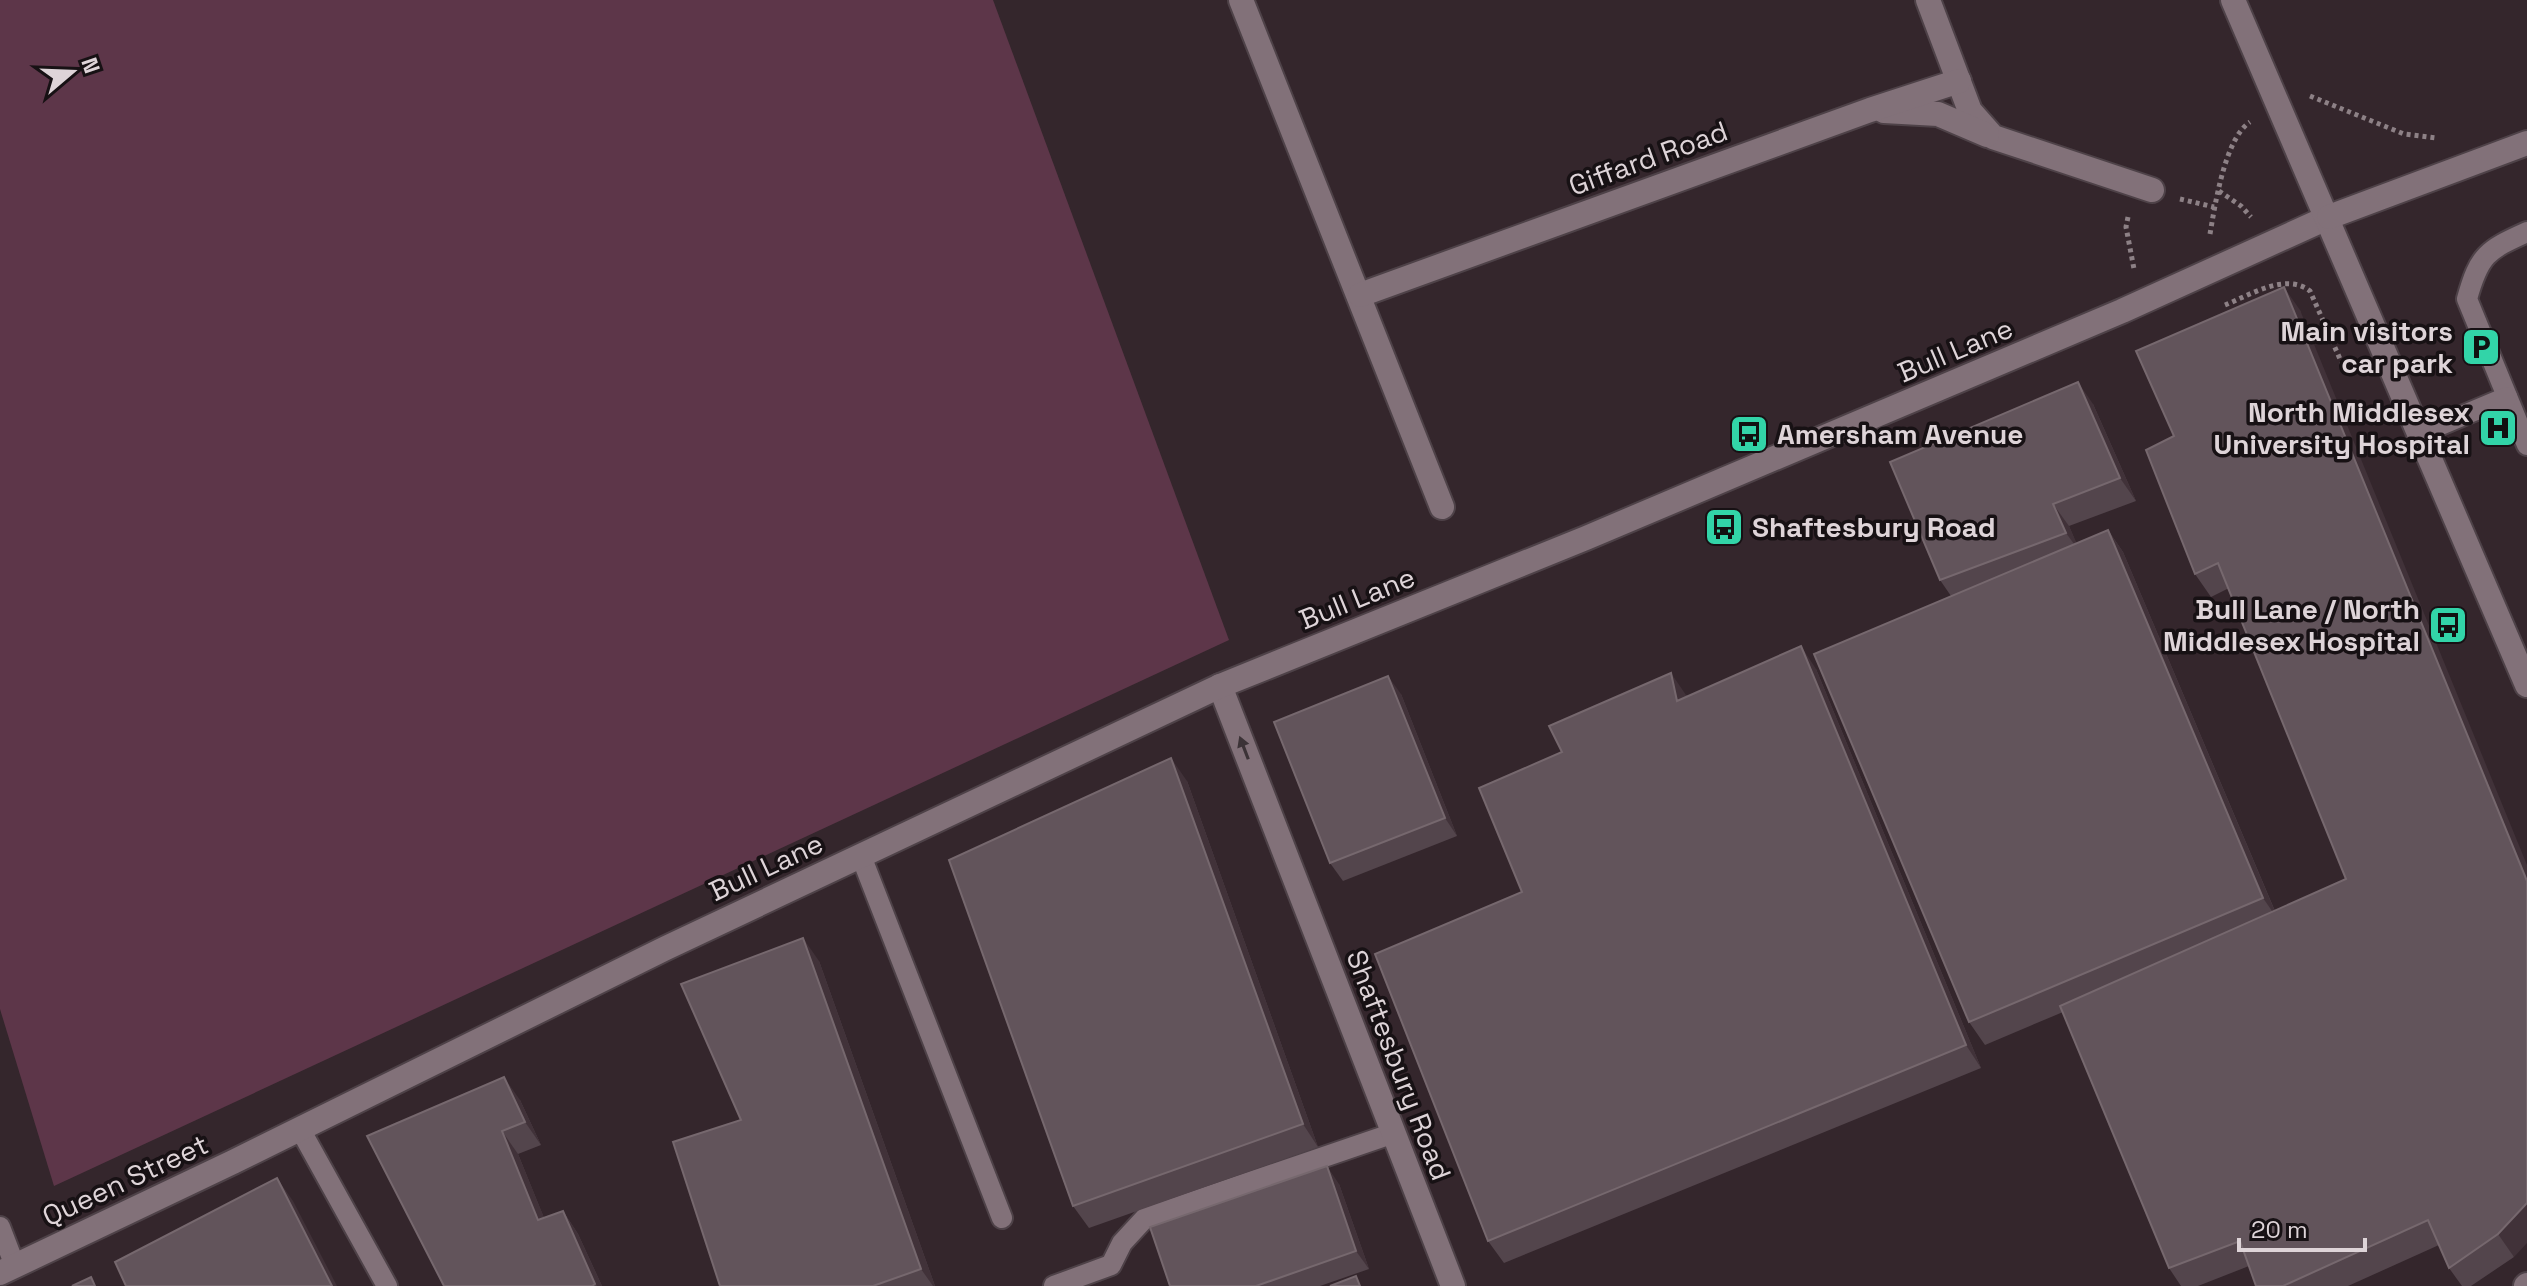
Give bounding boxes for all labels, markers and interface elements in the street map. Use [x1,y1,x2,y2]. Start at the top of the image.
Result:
north arrow [32,32,112,112]
text: N [75,54,107,77]
street label: Giffard Road [1564,113,1732,203]
street label: Bull Lane [1892,310,2018,390]
place label: Main visitors car park [2281,313,2453,381]
parking icon: Main visitors car park [2460,326,2502,368]
place label: North Middlesex University Hospital [2213,394,2470,462]
hospital icon: North Middlesex University Hospital [2477,407,2519,449]
bus stop icon: Amersham Avenue [1728,413,1770,455]
place label: Amersham Avenue [1777,416,2023,452]
bus stop icon: Shaftesbury Road [1703,506,1745,548]
place label: Shaftesbury Road [1752,509,1996,545]
street label: Bull Lane [1294,559,1420,637]
place label: Bull Lane / North Middlesex Hospital [2163,591,2420,659]
bus stop icon: Bull Lane / North Middlesex Hospital [2427,604,2469,646]
one-way arrow [1237,736,1250,760]
street label: Bull Lane [703,825,829,909]
street label: Shaftesbury Road [1338,945,1460,1185]
street label: Queen Street [36,1126,214,1234]
scale bar [2239,1202,2365,1252]
text: 20 m [2251,1214,2308,1245]

